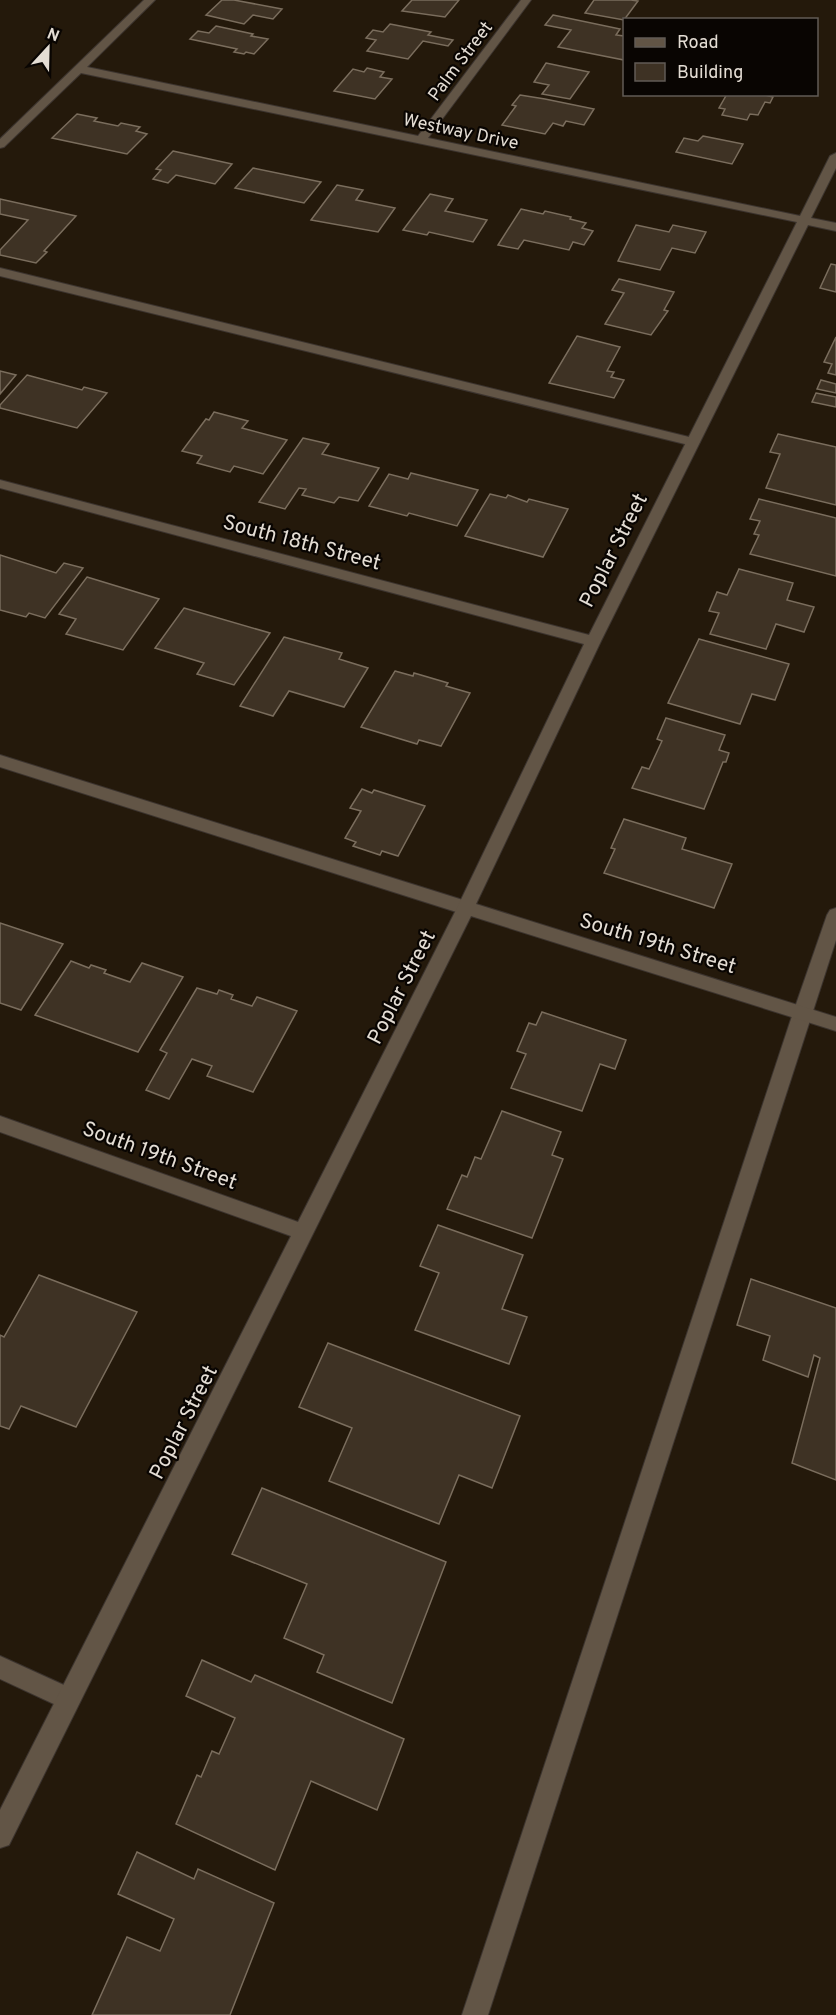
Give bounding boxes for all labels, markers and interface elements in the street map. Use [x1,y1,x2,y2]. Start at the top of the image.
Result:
street label: Palm Street [424,17,499,106]
north arrow [18,18,78,78]
legend [623,18,818,96]
text: N [44,25,62,47]
text: Road [677,32,719,55]
text: Building [677,62,743,85]
street label: Westway Drive [401,109,521,156]
street label: Poplar Street [574,489,655,612]
street label: South 18th Street [220,509,384,578]
street label: South 19th Street [576,908,739,981]
street label: Poplar Street [362,926,443,1049]
street label: South 19th Street [79,1116,240,1197]
street label: Poplar Street [144,1361,225,1484]

